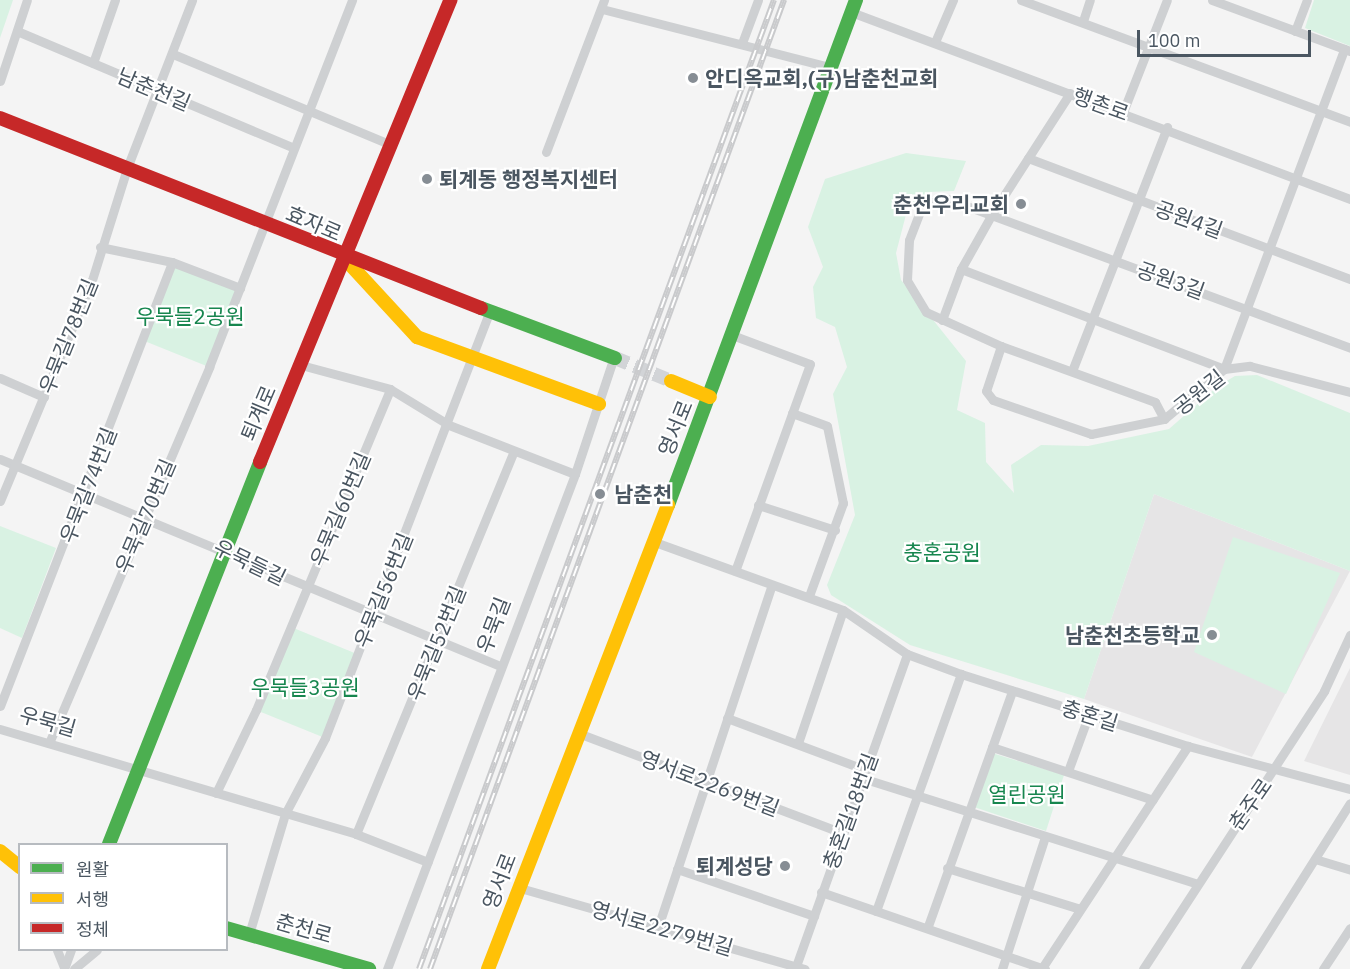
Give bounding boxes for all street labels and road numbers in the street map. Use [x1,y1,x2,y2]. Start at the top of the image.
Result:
street label: 남춘천길 [114,62,194,116]
street label: 행촌로 [1069,82,1133,126]
street label: 공원4길 [1152,195,1226,243]
street label: 효자로 [282,200,346,246]
street label: 공원3길 [1134,256,1208,304]
street label: 우묵길78번길 [34,275,102,397]
street label: 공원길 [1168,364,1230,420]
street label: 퇴계로 [235,381,281,445]
street label: 영서로 [652,396,698,460]
street label: 우묵길74번길 [54,424,122,546]
street label: 우묵길60번길 [305,448,375,570]
street label: 우묵길70번길 [110,455,180,577]
street label: 우묵길56번길 [349,529,417,651]
street label: 우묵들길 [210,534,290,590]
street label: 우묵길52번길 [402,582,470,704]
street label: 우묵길 [471,593,515,657]
street label: 충혼길 [1059,694,1121,736]
street label: 우묵길 [17,701,79,741]
street label: 영서로2269번길 [637,745,783,821]
street label: 충혼길18번길 [817,749,883,873]
street label: 춘주로 [1223,773,1277,835]
street label: 영서로 [477,849,521,913]
street label: 영서로2279번길 [588,896,736,960]
street label: 춘천로 [273,908,335,948]

